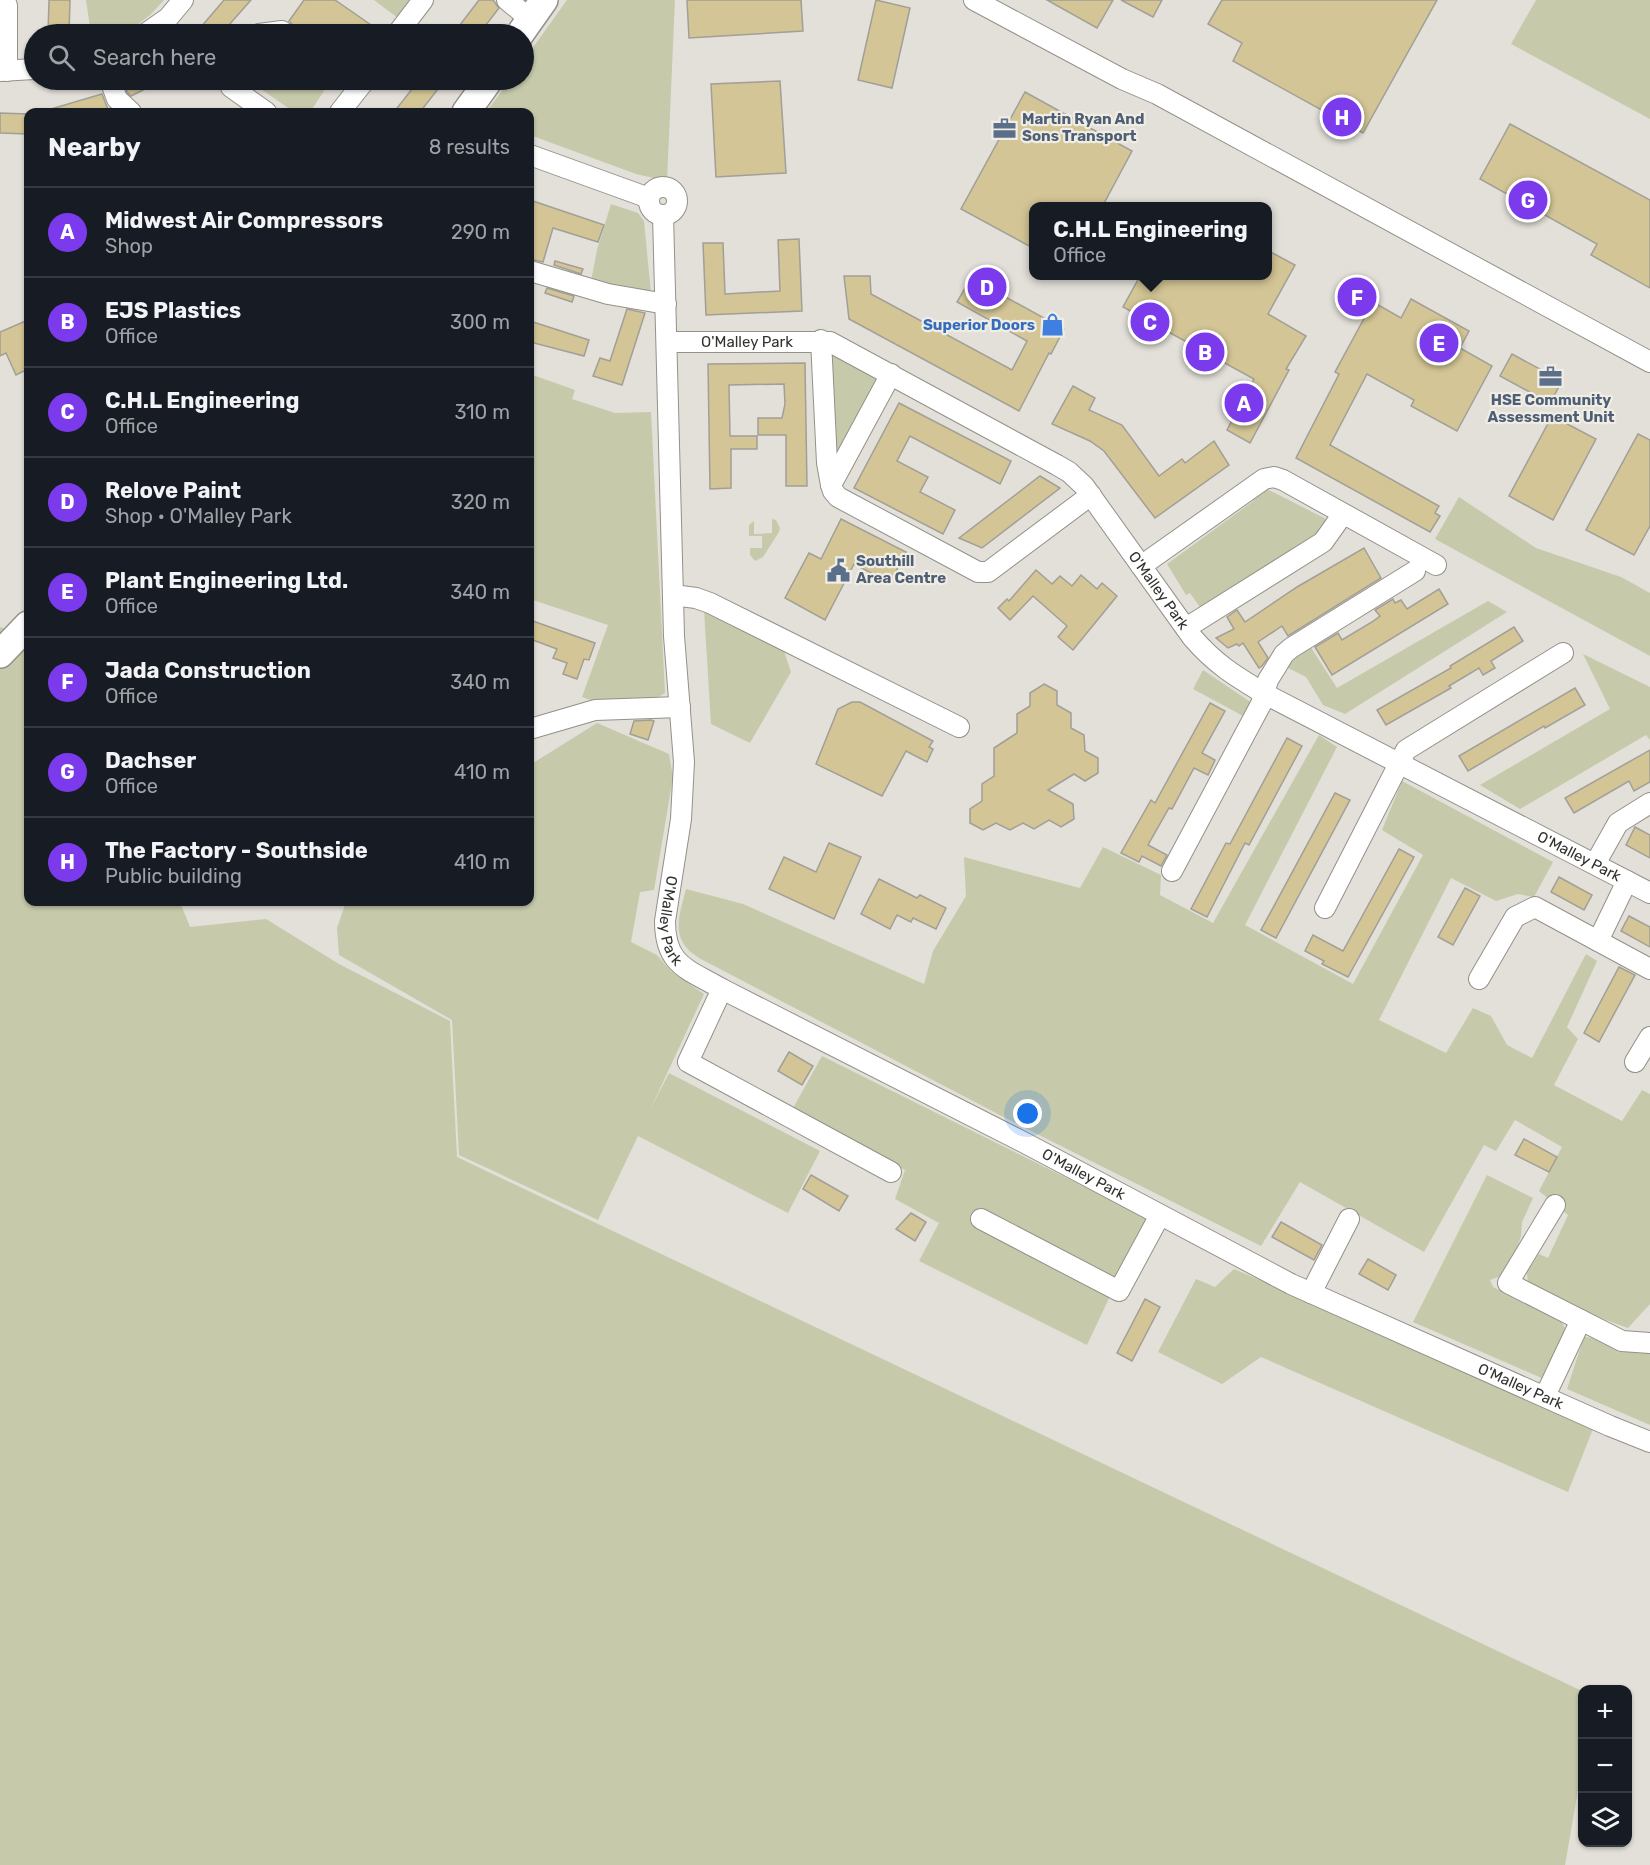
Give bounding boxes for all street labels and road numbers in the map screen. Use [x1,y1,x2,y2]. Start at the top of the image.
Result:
street label: O'Malley Park [701,333,793,351]
street label: O'Malley Park [1125,548,1193,633]
street label: O'Malley Park [1534,827,1624,886]
street label: O'Malley Park [656,874,686,970]
street label: O'Malley Park [1039,1145,1129,1204]
street label: O'Malley Park [1475,1359,1567,1413]

